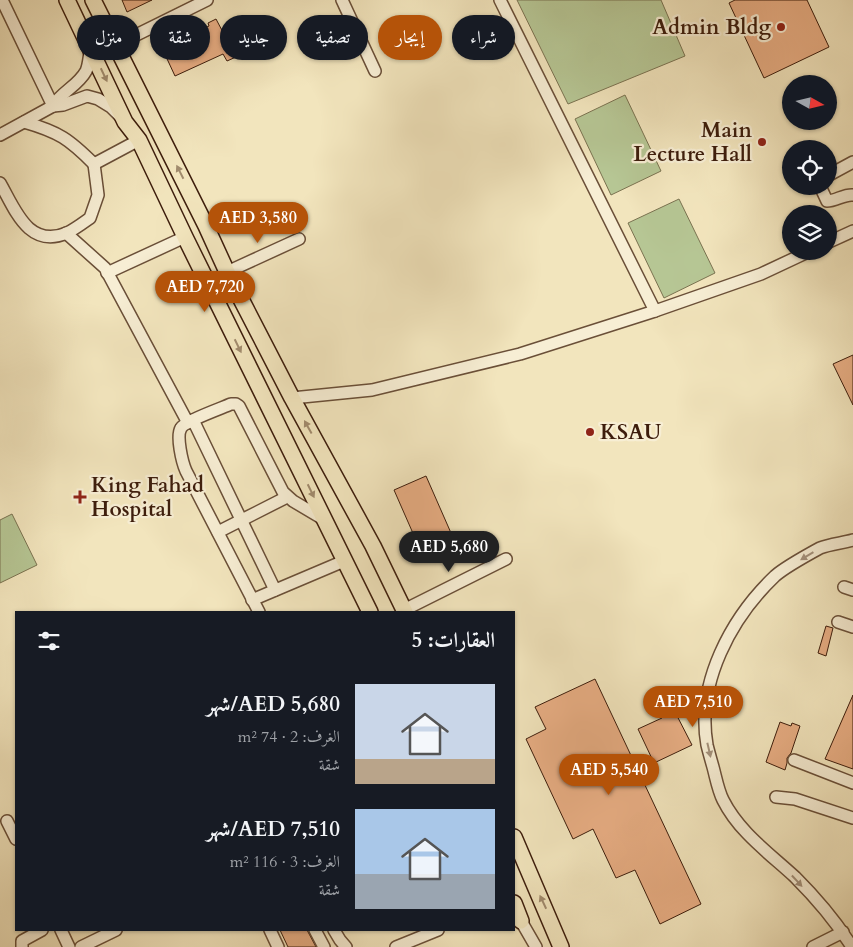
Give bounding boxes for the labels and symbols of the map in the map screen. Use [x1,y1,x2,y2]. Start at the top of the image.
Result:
place label: Admin Bldg [652,13,771,42]
marker: Admin Bldg [775,21,787,33]
one-way arrow [100,68,108,82]
north arrow [782,75,838,130]
place label: Main Lecture Hall [633,116,752,169]
marker: Main Lecture Hall [756,136,768,148]
one-way arrow [176,165,184,180]
pin: AED 3,580 [201,202,315,244]
pin: AED 7,720 [148,270,262,313]
one-way arrow [234,338,243,353]
place label: KSAU [600,418,661,447]
one-way arrow [304,420,312,434]
marker: KSAU [584,426,596,438]
place label: King Fahad Hospital [91,471,204,524]
one-way arrow [307,484,315,498]
marker: King Fahad Hospital [73,490,87,504]
pin: AED 5,680 [392,530,506,573]
one-way arrow [801,551,814,560]
pin: AED 7,510 [636,686,750,728]
one-way arrow [705,742,713,757]
pin: AED 5,540 [552,754,666,796]
one-way arrow [791,874,803,886]
one-way arrow [539,895,547,909]

